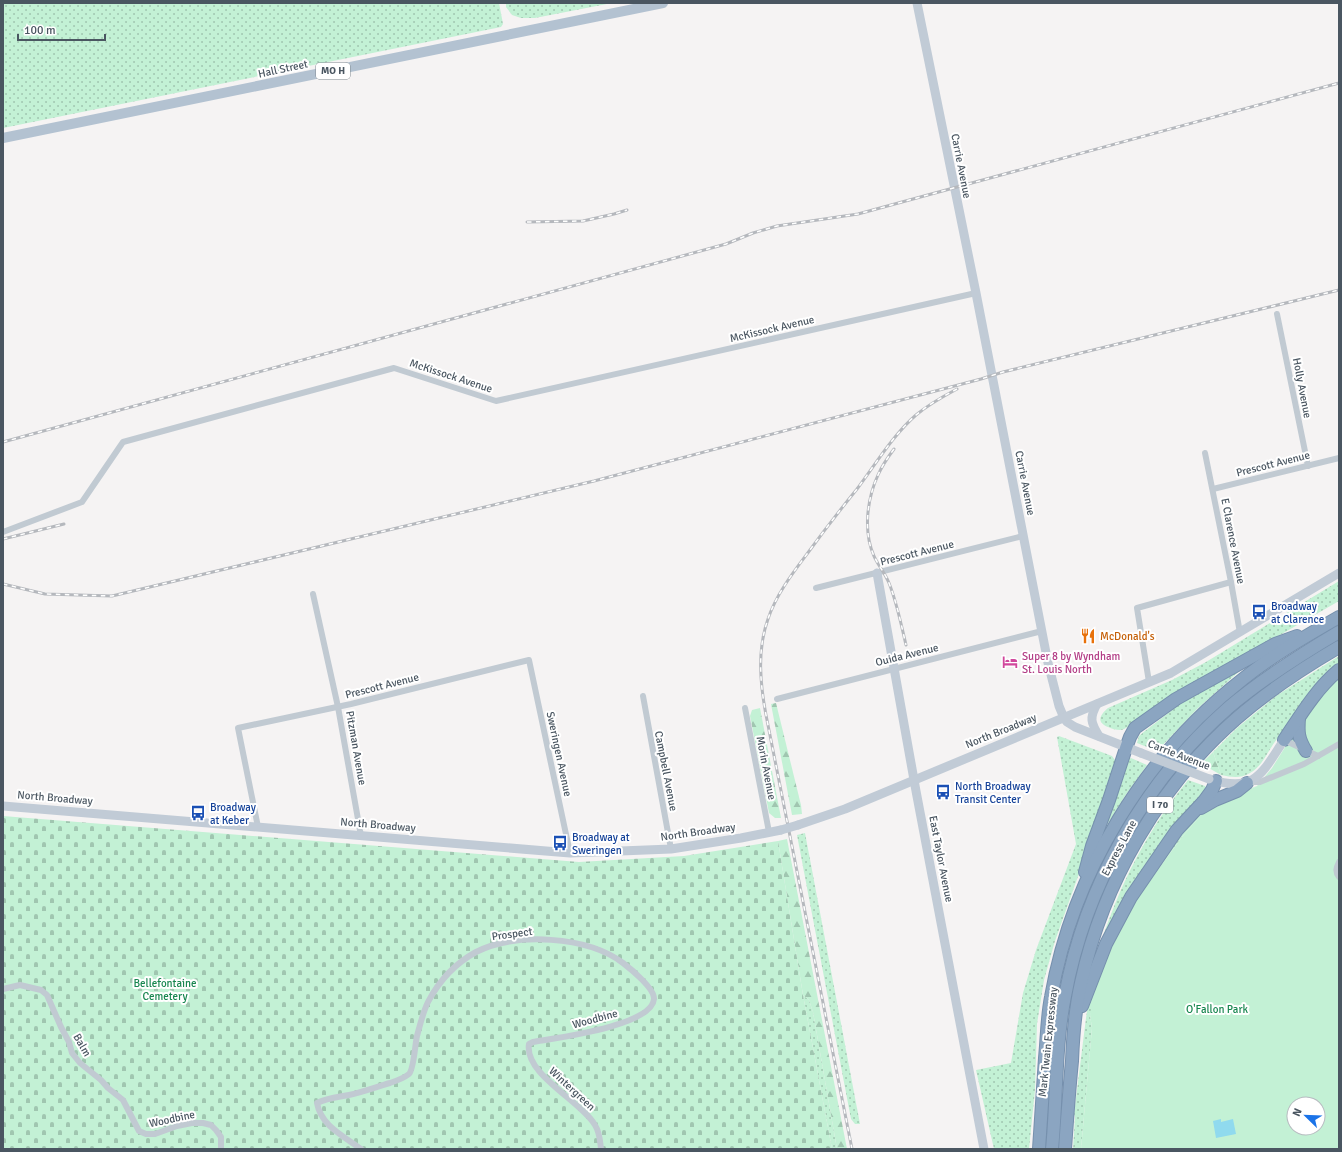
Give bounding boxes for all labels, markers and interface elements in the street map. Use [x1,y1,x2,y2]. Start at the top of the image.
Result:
scale bar [18,16,105,42]
text: 100 m [24,23,56,38]
street label: Hall Street [257,57,309,81]
road number: MO H [316,63,350,79]
street label: Carrie Avenue [948,132,974,200]
street label: McKissock Avenue [728,313,816,345]
street label: McKissock Avenue [408,356,494,396]
street label: Holly Avenue [1290,357,1314,419]
street label: Carrie Avenue [1012,449,1038,517]
street label: Prescott Avenue [1235,449,1311,479]
street label: E Clarence Avenue [1218,497,1248,585]
street label: Prescott Avenue [879,538,955,568]
place label: Broadway at Clarence [1271,600,1324,626]
bus stop icon: Broadway at Clarence [1250,603,1268,621]
restaurant icon: McDonald's [1079,627,1097,645]
place label: McDonald's [1100,630,1155,643]
street label: Ouida Avenue [874,641,940,669]
place label: Super 8 by Wyndham St. Louis North [1022,650,1121,676]
hotel icon: Super 8 by Wyndham St. Louis North [1001,653,1019,671]
street label: Prescott Avenue [344,671,420,701]
street label: Pitzman Avenue [343,710,369,786]
street label: Sweringen Avenue [544,710,574,798]
street label: North Broadway [964,711,1039,751]
street label: Campbell Avenue [652,730,680,812]
street label: Morin Avenue [753,735,779,801]
street label: Carrie Avenue [1146,737,1212,773]
place label: North Broadway Transit Center [955,780,1031,806]
bus stop icon: North Broadway Transit Center [934,783,952,801]
street label: North Broadway [17,788,94,808]
road number: I 70 [1147,797,1173,813]
place label: Broadway at Keber [210,801,257,827]
bus stop icon: Broadway at Keber [189,804,207,822]
street label: North Broadway [340,815,417,835]
street label: East Taylor Avenue [926,815,956,903]
street label: Express Lane [1099,818,1139,878]
street label: North Broadway [660,820,737,844]
place label: Broadway at Sweringen [572,831,630,857]
bus stop icon: Broadway at Sweringen [551,834,569,852]
street label: Prospect [491,925,533,943]
park label: Bellefontaine Cemetery [133,977,197,1003]
street label: Mark Twain Expressway [1036,986,1060,1098]
park label: O'Fallon Park [1186,1003,1248,1016]
street label: Woodbine [571,1007,619,1031]
street label: Balm [70,1031,94,1059]
street label: Wintergreen [546,1064,598,1114]
north arrow [1286,1096,1326,1136]
text: N [1290,1106,1305,1118]
street label: Woodbine [148,1108,196,1130]

